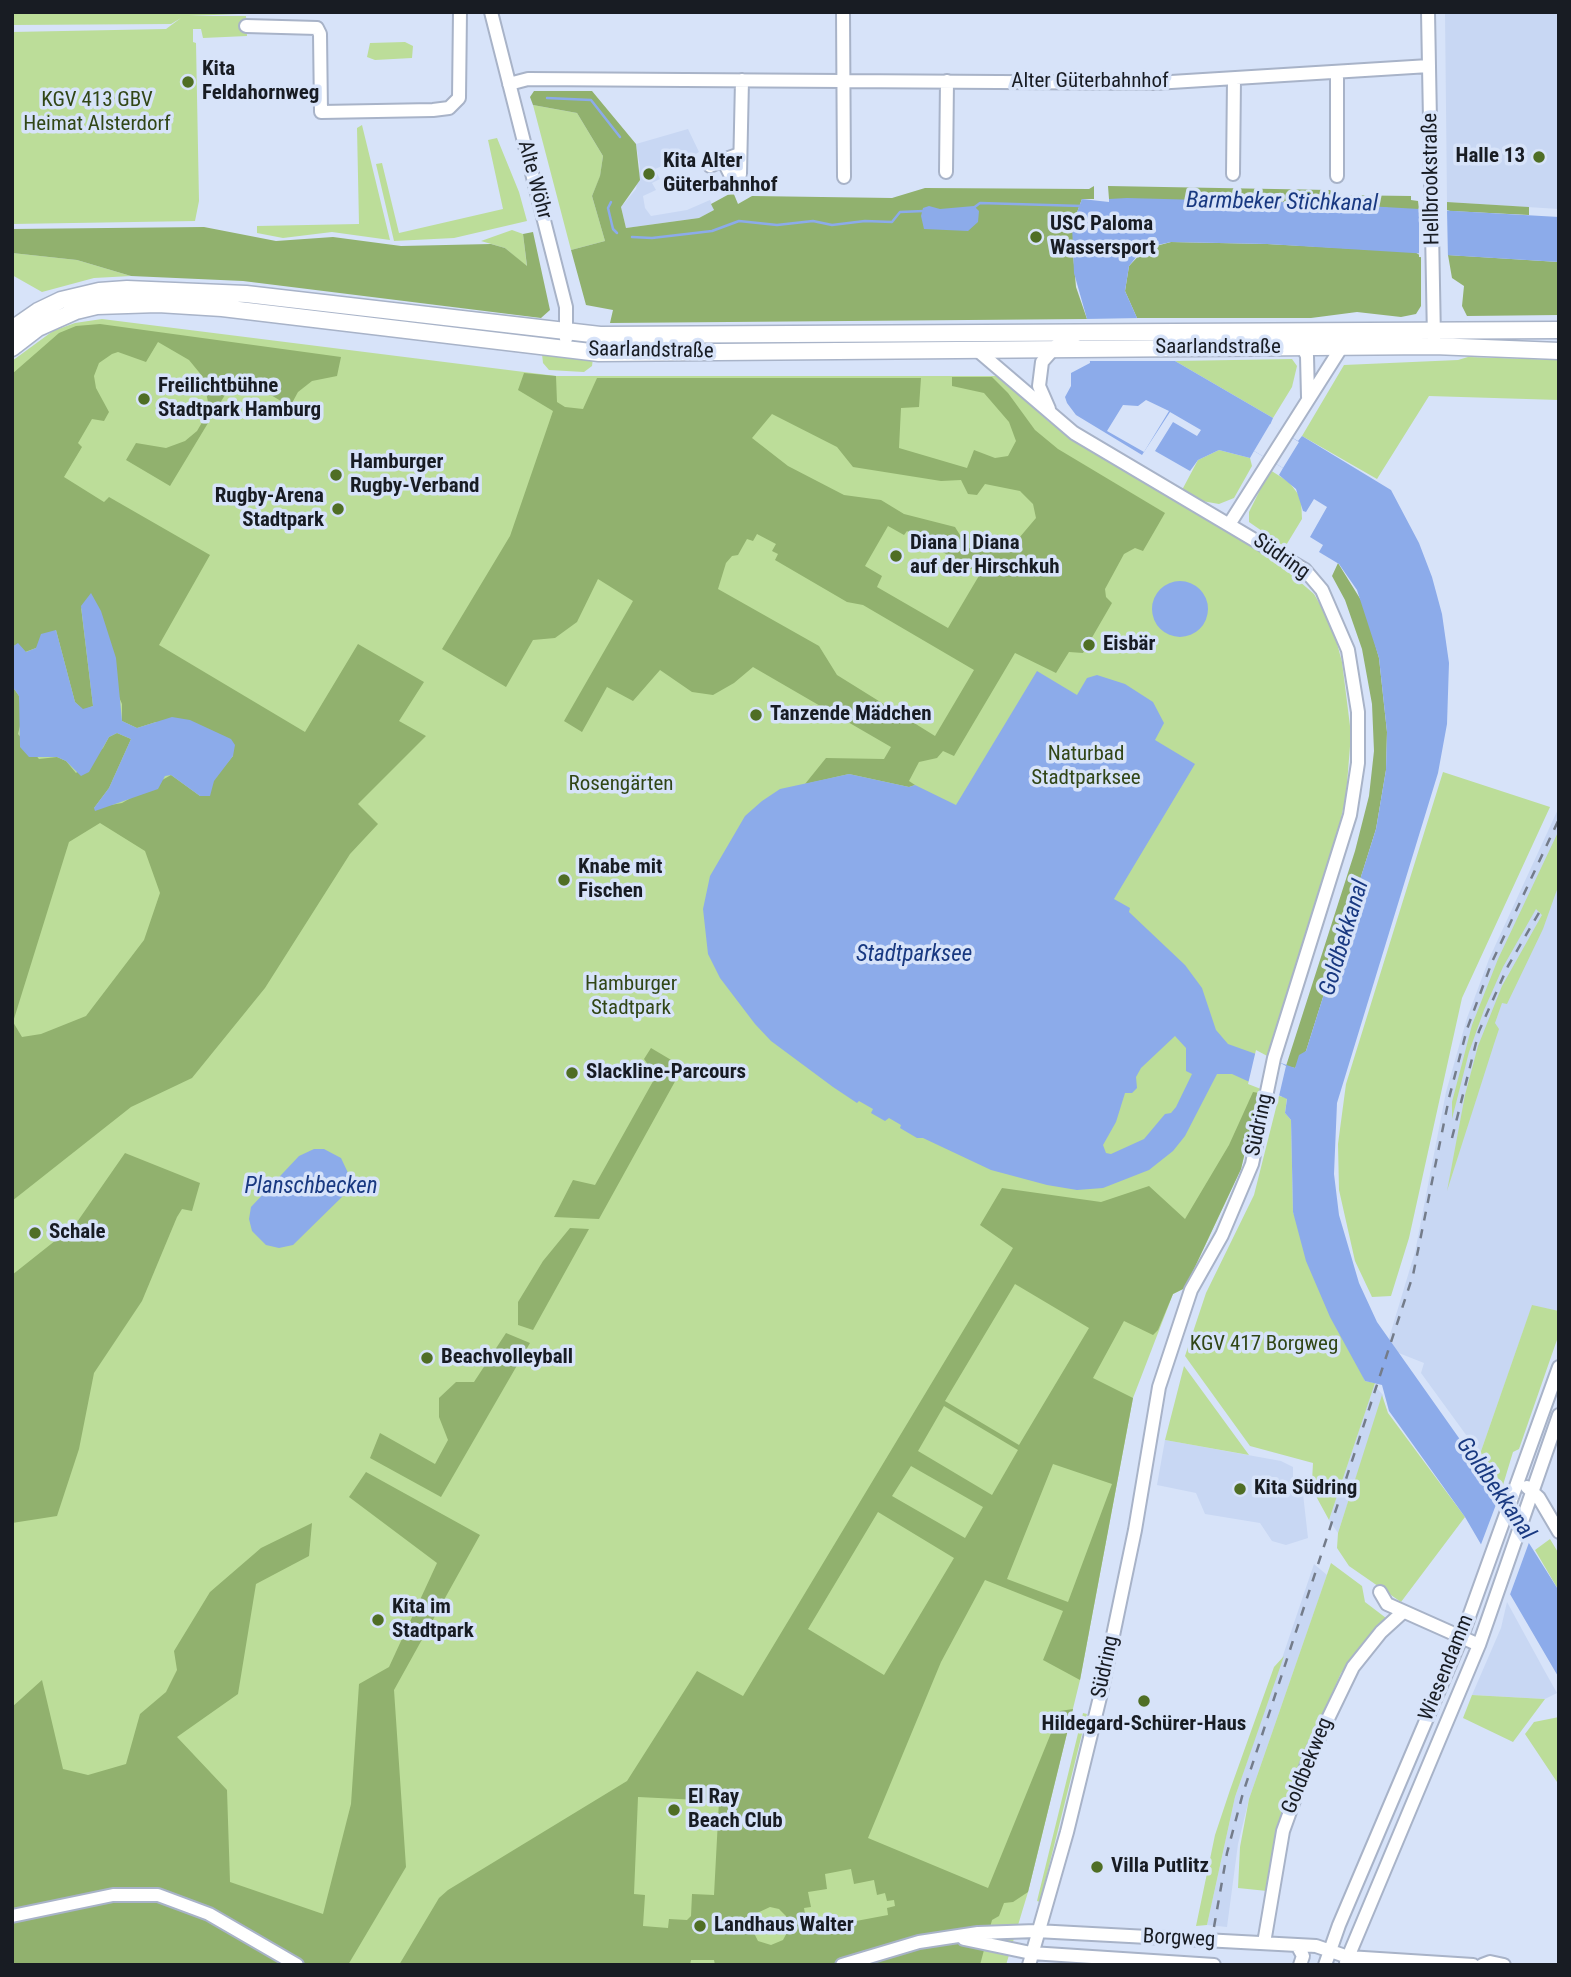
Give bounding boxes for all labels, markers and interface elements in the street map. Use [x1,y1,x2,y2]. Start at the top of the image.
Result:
place label: Kita Feldahornweg [202,57,319,107]
street label: Alter Güterbahnhof [1011,69,1169,95]
marker: Kita Feldahornweg [180,74,196,90]
park label: KGV 413 GBV Heimat Alsterdorf [23,88,171,138]
street label: Hellbrookstraße [1418,113,1446,245]
street label: Alte Wöhr [511,138,557,222]
place label: Halle 13 [1456,144,1525,170]
place label: Kita Alter Güterbahnhof [663,149,778,199]
marker: Halle 13 [1531,149,1547,165]
marker: Kita Alter Güterbahnhof [641,166,657,182]
water label: Barmbeker Stichkanal [1186,188,1378,218]
place label: USC Paloma Wassersport [1050,212,1156,262]
marker: USC Paloma Wassersport [1028,229,1044,245]
street label: Saarlandstraße [1155,335,1281,361]
street label: Saarlandstraße [588,337,714,365]
place label: Freilichtbühne Stadtpark Hamburg [158,374,321,424]
marker: Freilichtbühne Stadtpark Hamburg [136,391,152,407]
place label: Hamburger Rugby-Verband [350,450,479,500]
marker: Hamburger Rugby-Verband [328,467,344,483]
place label: Rugby-Arena Stadtpark [215,484,324,534]
marker: Rugby-Arena Stadtpark [330,501,346,517]
street label: Südring [1248,529,1314,585]
place label: Diana | Diana auf der Hirschkuh [910,531,1060,581]
marker: Diana | Diana auf der Hirschkuh [888,548,904,564]
place label: Eisbär [1103,632,1155,658]
marker: Eisbär [1081,637,1097,653]
place label: Tanzende Mädchen [770,702,932,728]
marker: Tanzende Mädchen [748,707,764,723]
park label: Naturbad Stadtparksee [1031,742,1141,792]
park label: Rosengärten [569,772,673,798]
place label: Knabe mit Fischen [578,855,662,905]
marker: Knabe mit Fischen [556,872,572,888]
water label: Goldbekkanal [1314,877,1376,999]
water label: Stadtparksee [856,941,972,969]
park label: Hamburger Stadtpark [585,972,677,1022]
place label: Slackline-Parcours [586,1060,746,1086]
marker: Slackline-Parcours [564,1065,580,1081]
street label: Südring [1241,1091,1279,1159]
water label: Planschbecken [244,1173,378,1201]
place label: Schale [49,1220,106,1246]
marker: Schale [27,1225,43,1241]
park label: KGV 417 Borgweg [1190,1332,1338,1358]
place label: Beachvolleyball [441,1345,573,1371]
marker: Beachvolleyball [419,1350,435,1366]
water label: Goldbekkanal [1449,1432,1541,1546]
place label: Kita Südring [1254,1476,1357,1502]
marker: Kita Südring [1232,1481,1248,1497]
place label: Kita im Stadtpark [392,1595,474,1645]
street label: Wiesendamm [1414,1611,1480,1725]
marker: Kita im Stadtpark [370,1612,386,1628]
street label: Südring [1087,1633,1125,1701]
marker: Hildegard-Schürer-Haus [1136,1693,1152,1709]
place label: Hildegard-Schürer-Haus [1042,1712,1246,1738]
street label: Goldbekweg [1277,1714,1339,1818]
place label: El Ray Beach Club [688,1785,783,1835]
marker: El Ray Beach Club [666,1802,682,1818]
place label: Villa Putlitz [1111,1854,1209,1880]
marker: Villa Putlitz [1089,1859,1105,1875]
place label: Landhaus Walter [714,1913,854,1939]
marker: Landhaus Walter [692,1918,708,1934]
street label: Borgweg [1142,1925,1216,1953]

